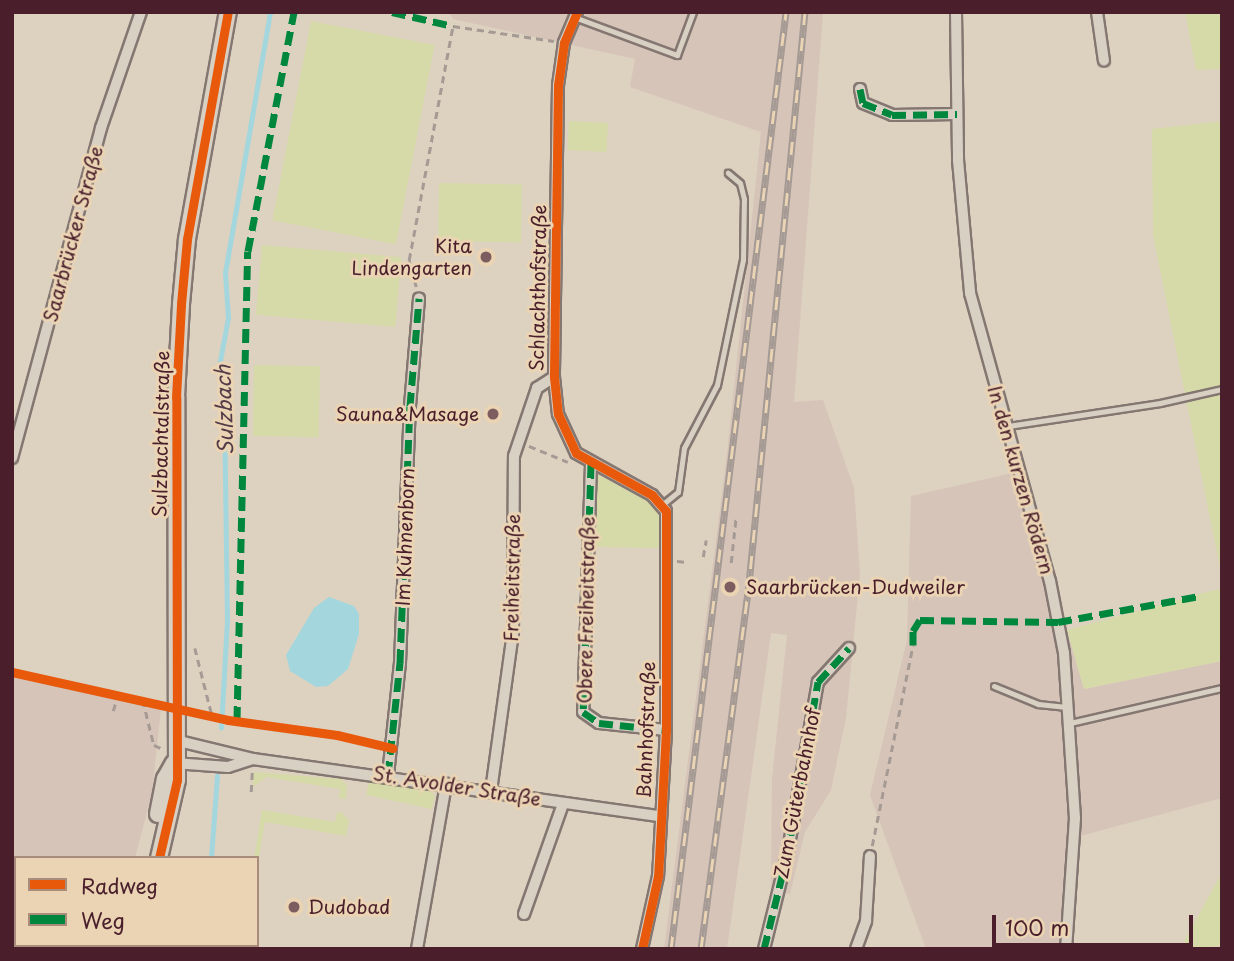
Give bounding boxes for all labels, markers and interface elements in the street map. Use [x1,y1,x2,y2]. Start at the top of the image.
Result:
street label: Saarbrücker Straße [38,143,108,325]
street label: Schlachthofstraße [525,204,551,372]
place label: Kita Lindengarten [352,235,472,279]
marker: Kita Lindengarten [478,249,494,265]
street label: Sulzbachtalstraße [148,350,174,518]
water label: Sulzbach [209,364,237,456]
street label: In den kurzen Rödern [983,384,1059,576]
place label: Sauna&Masage [336,403,479,425]
marker: Sauna&Masage [485,406,501,422]
street label: Im Kuhnenborn [391,467,419,607]
street label: Freiheitstraße [499,514,525,642]
street label: Obere Freiheitstraße [573,515,599,705]
place label: Saarbrücken-Dudweiler [746,576,965,598]
marker: Saarbrücken-Dudweiler [720,577,740,597]
street label: Bahnhofstraße [632,661,660,799]
street label: Zum Güterbahnhof [769,706,825,880]
street label: St. Avolder Straße [372,762,542,810]
legend [14,856,259,947]
text: Radweg [81,869,158,901]
place label: Dudobad [308,896,390,918]
marker: Dudobad [286,899,302,915]
scale bar [996,902,1197,946]
text: Weg [81,904,125,936]
text: 100 m [1005,911,1069,943]

